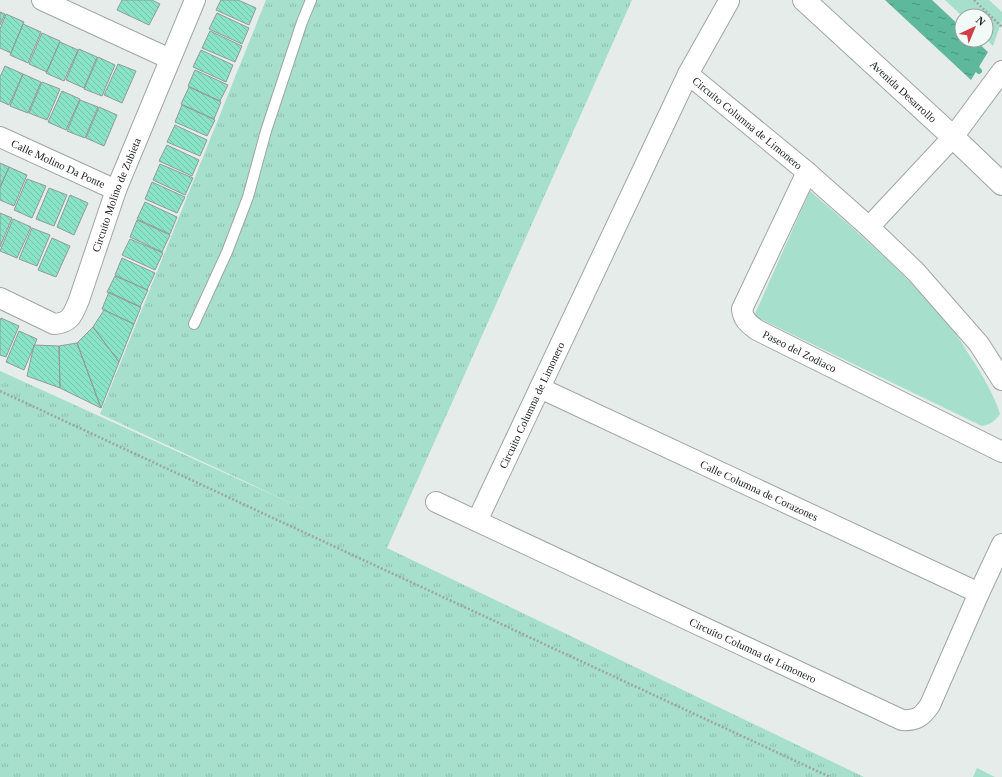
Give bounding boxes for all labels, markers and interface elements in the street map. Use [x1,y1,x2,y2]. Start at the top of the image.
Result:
north arrow [954,8,994,48]
text: N [974,14,988,28]
street label: Avenida Desarrollo [868,58,939,125]
street label: Circuito Columna de Limonero [690,74,805,172]
street label: Circuito Molino de Zubieta [90,136,143,253]
street label: Calle Molino Da Ponte [9,137,107,190]
street label: Paseo del Zodiaco [761,328,839,375]
street label: Circuito Columna de Limonero [497,340,567,470]
street label: Calle Columna de Corazones [698,458,820,523]
street label: Circuito Columna de Limonero [688,616,819,685]

